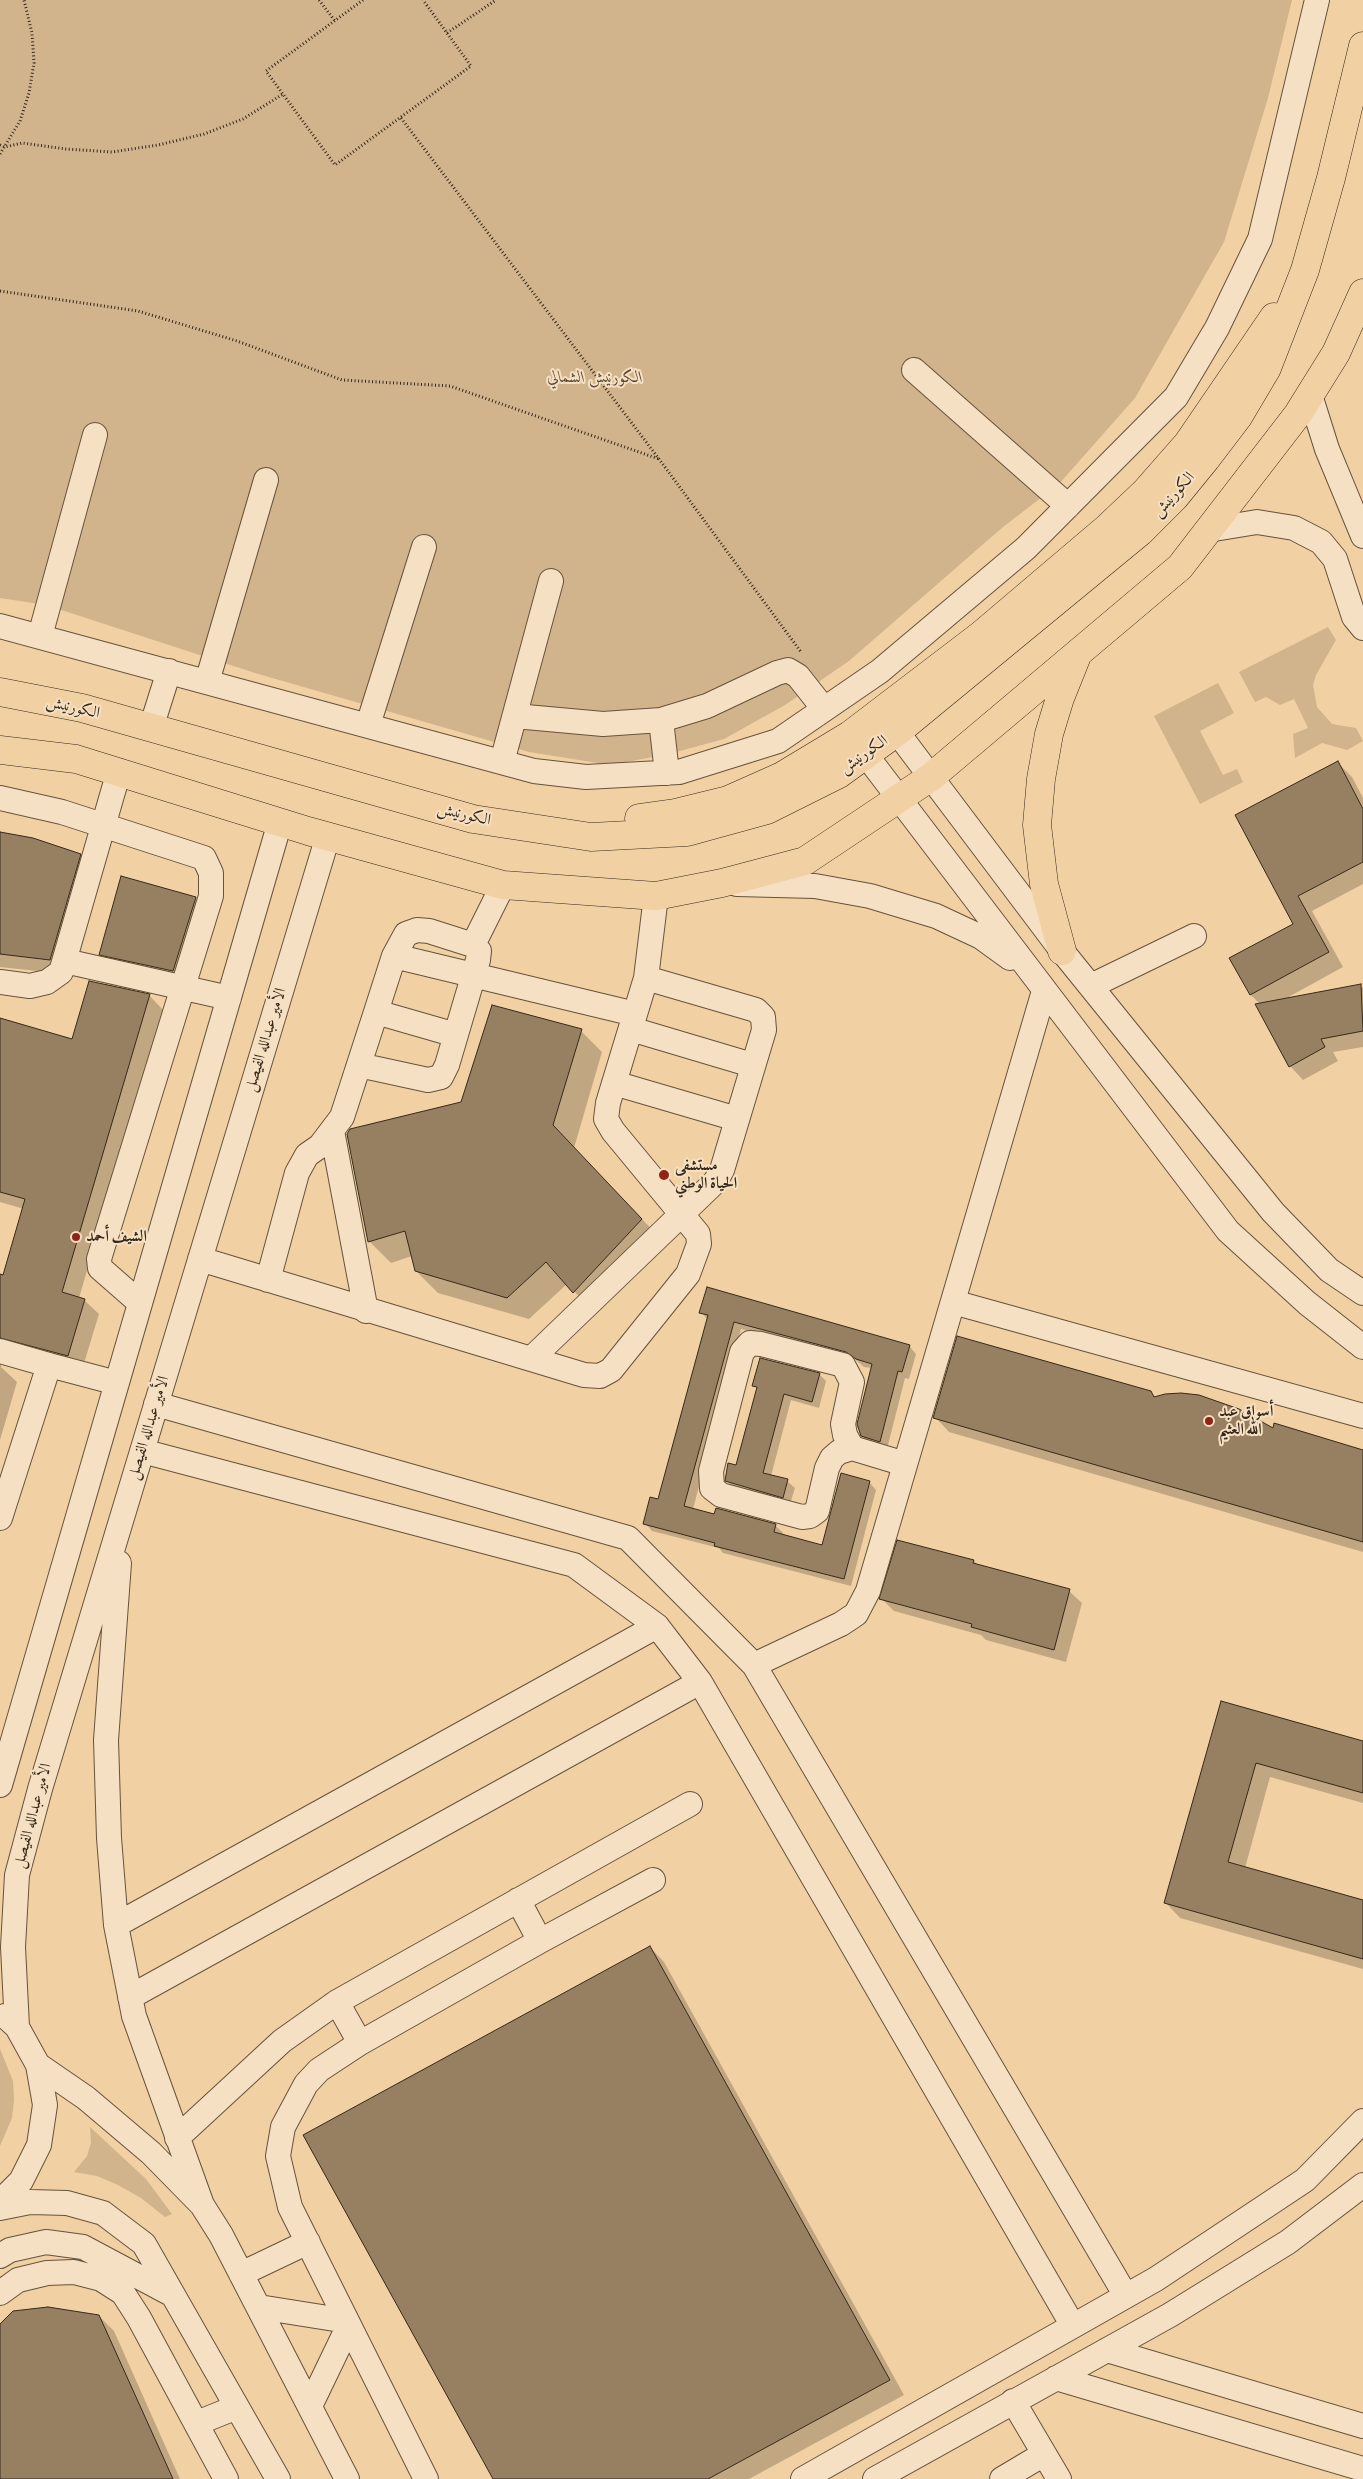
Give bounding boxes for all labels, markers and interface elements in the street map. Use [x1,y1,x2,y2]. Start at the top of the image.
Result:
park label: الكورنيش الشمالي [547,368,643,388]
street label: الكورنيش [1149,468,1199,522]
street label: الكورنيش [44,693,102,723]
street label: الكورنيش [836,732,892,778]
street label: الكورنيش [435,800,493,830]
street label: الأمير عبدالله الفيصل [241,986,291,1094]
place label: مستشفى الحياة الوطني [675,1156,737,1194]
marker: مستشفى الحياة الوطني [657,1168,671,1182]
place label: الشيف أحمد [86,1227,147,1247]
marker: الشيف أحمد [70,1231,82,1243]
street label: الأمير عبدالله الفيصل [124,1374,174,1482]
place label: أسواق عبد الله العثيم [1219,1402,1273,1440]
marker: أسواق عبد الله العثيم [1203,1415,1215,1427]
street label: الأمير عبدالله الفيصل [10,1761,56,1871]

